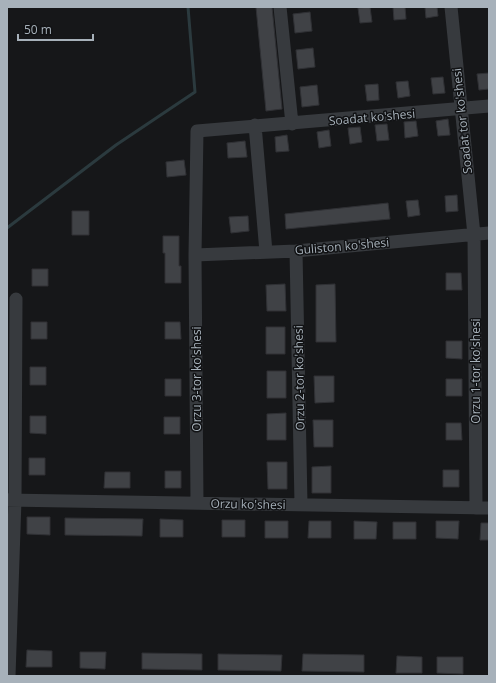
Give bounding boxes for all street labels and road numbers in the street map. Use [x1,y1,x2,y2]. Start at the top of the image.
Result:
street label: Soadat tor ko'shesi [448,67,476,175]
street label: Soadat ko'shesi [328,105,416,129]
street label: Guliston ko'shesi [294,233,390,259]
street label: Orzu 1-tor ko'shesi [467,318,484,424]
street label: Orzu 2-tor ko'shesi [290,325,308,431]
street label: Orzu 3-tor ko'shesi [188,326,205,432]
street label: Orzu ko'shesi [210,495,286,513]

